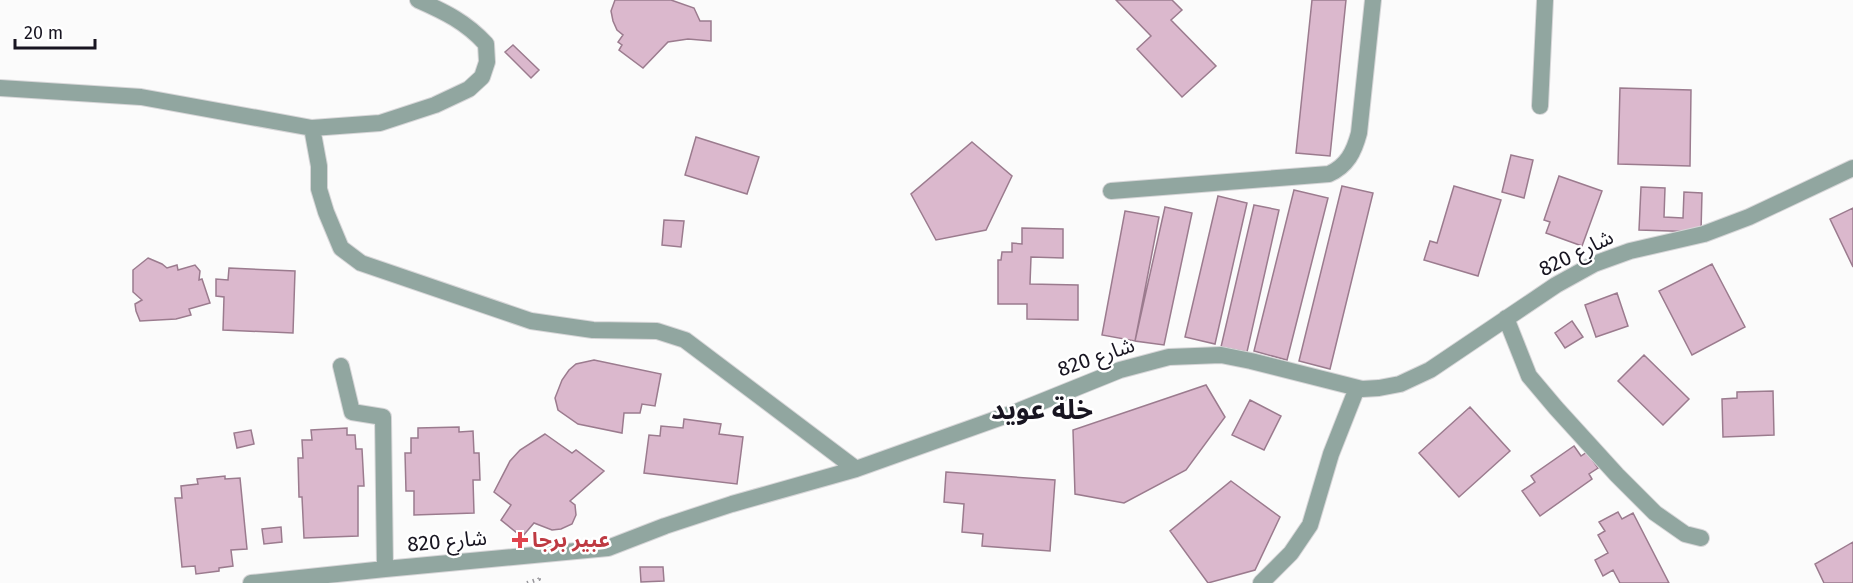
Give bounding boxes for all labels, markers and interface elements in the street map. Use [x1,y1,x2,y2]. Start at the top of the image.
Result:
scale bar [15,12,94,50]
text: 20 m [24,22,63,44]
street label: شارع 820 [1534,224,1619,284]
street label: شارع 820 [1054,332,1139,384]
district label: خلة عويد [991,394,1093,426]
street label: شارع 820 [406,525,488,559]
place label: عبير برجا [532,527,610,553]
marker: عبير برجا [513,533,527,547]

